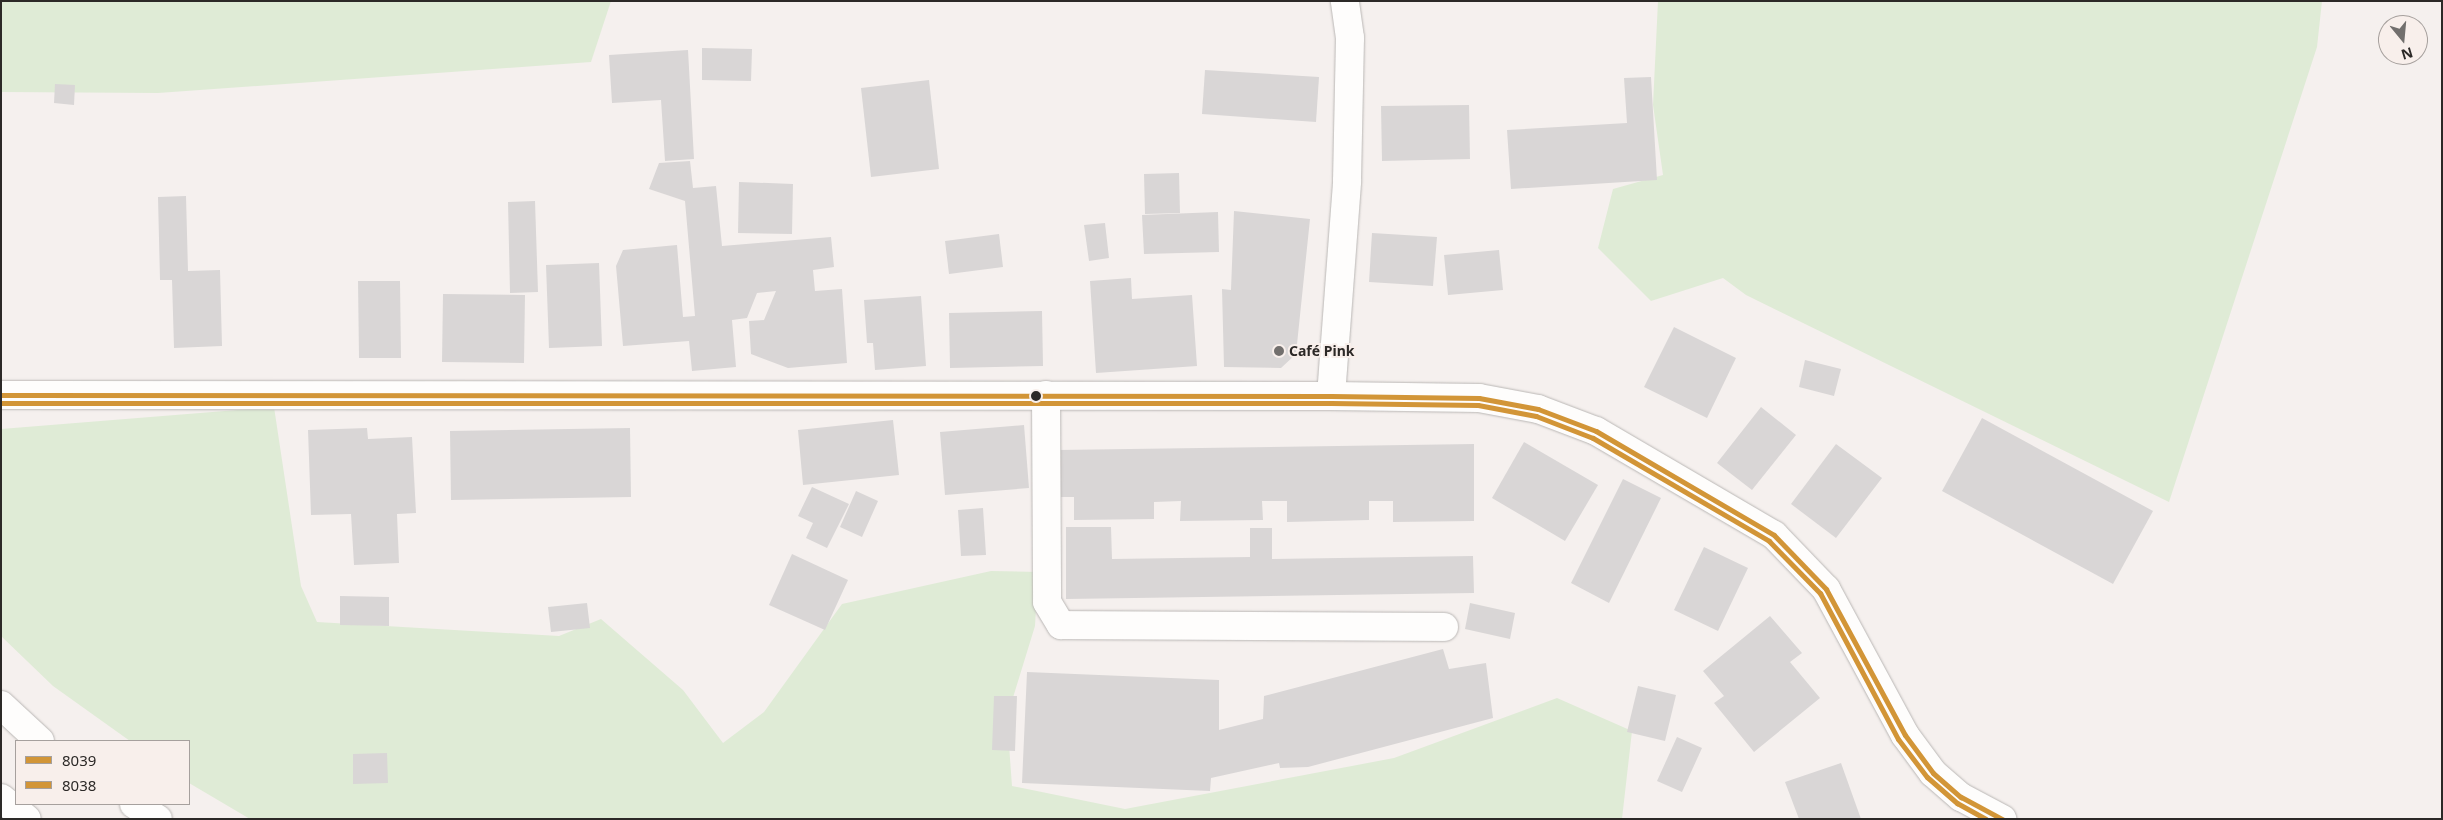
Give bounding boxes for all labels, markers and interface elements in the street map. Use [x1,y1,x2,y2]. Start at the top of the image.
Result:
north arrow [2378,15,2428,65]
text: N [2399,43,2415,65]
place label: Café Pink [1289,343,1354,359]
marker: Café Pink [1273,345,1285,357]
unlabelled marker [1031,391,1041,401]
legend [15,740,190,805]
text: 8039 [62,750,96,770]
text: 8038 [62,775,96,795]

